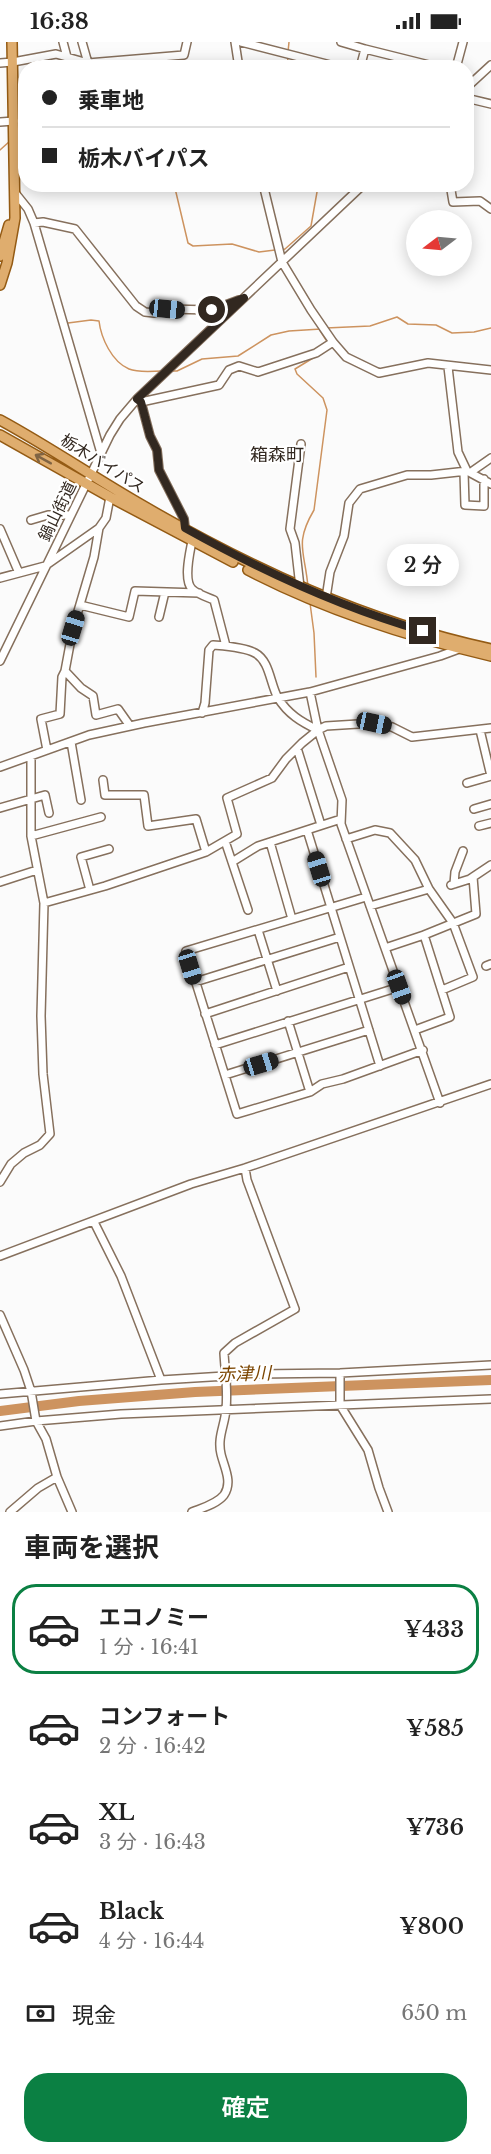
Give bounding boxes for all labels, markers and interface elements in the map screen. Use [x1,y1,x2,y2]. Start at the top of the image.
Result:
text: 16:38 [30,8,89,35]
text: 乗車地 [78,87,144,114]
text: 栃木バイパス [78,145,210,172]
north arrow [406,210,472,276]
map controls [406,210,472,276]
route start [198,296,225,323]
car [148,298,186,320]
street label: 栃木バイパス [57,429,149,497]
district label: 箱森町 [250,444,304,466]
one-way arrow [34,453,52,464]
street label: 鍋山街道 [34,478,80,544]
callout: 2 分 [387,544,459,586]
text: 2 分 [404,553,442,577]
car [59,608,87,648]
route end [409,617,436,644]
car [355,710,393,736]
car [305,849,333,889]
car [176,947,204,987]
car [384,967,414,1007]
car [241,1050,281,1078]
water label: 赤津川 [217,1362,273,1386]
text: 車両を選択 [24,1531,159,1564]
icon: car [27,1602,81,1656]
text: エコノミー [99,1604,209,1631]
text: ¥433 [404,1616,464,1643]
text: 1 分 · 16:41 [99,1635,199,1659]
icon: car [27,1701,81,1755]
text: コンフォート [99,1703,230,1730]
text: ¥585 [406,1715,464,1742]
text: 2 分 · 16:42 [99,1734,206,1758]
text: XL [99,1799,134,1826]
icon: car [27,1800,81,1854]
text: ¥736 [406,1814,464,1841]
text: 3 分 · 16:43 [99,1830,206,1854]
text: Black [99,1898,164,1925]
icon: car [27,1899,81,1953]
text: ¥800 [399,1913,464,1940]
text: 4 分 · 16:44 [99,1929,205,1953]
icon: cash [24,1997,57,2030]
text: 650 m [401,2001,467,2025]
text: 現金 [72,2002,116,2029]
button: 確定 [24,2073,467,2142]

